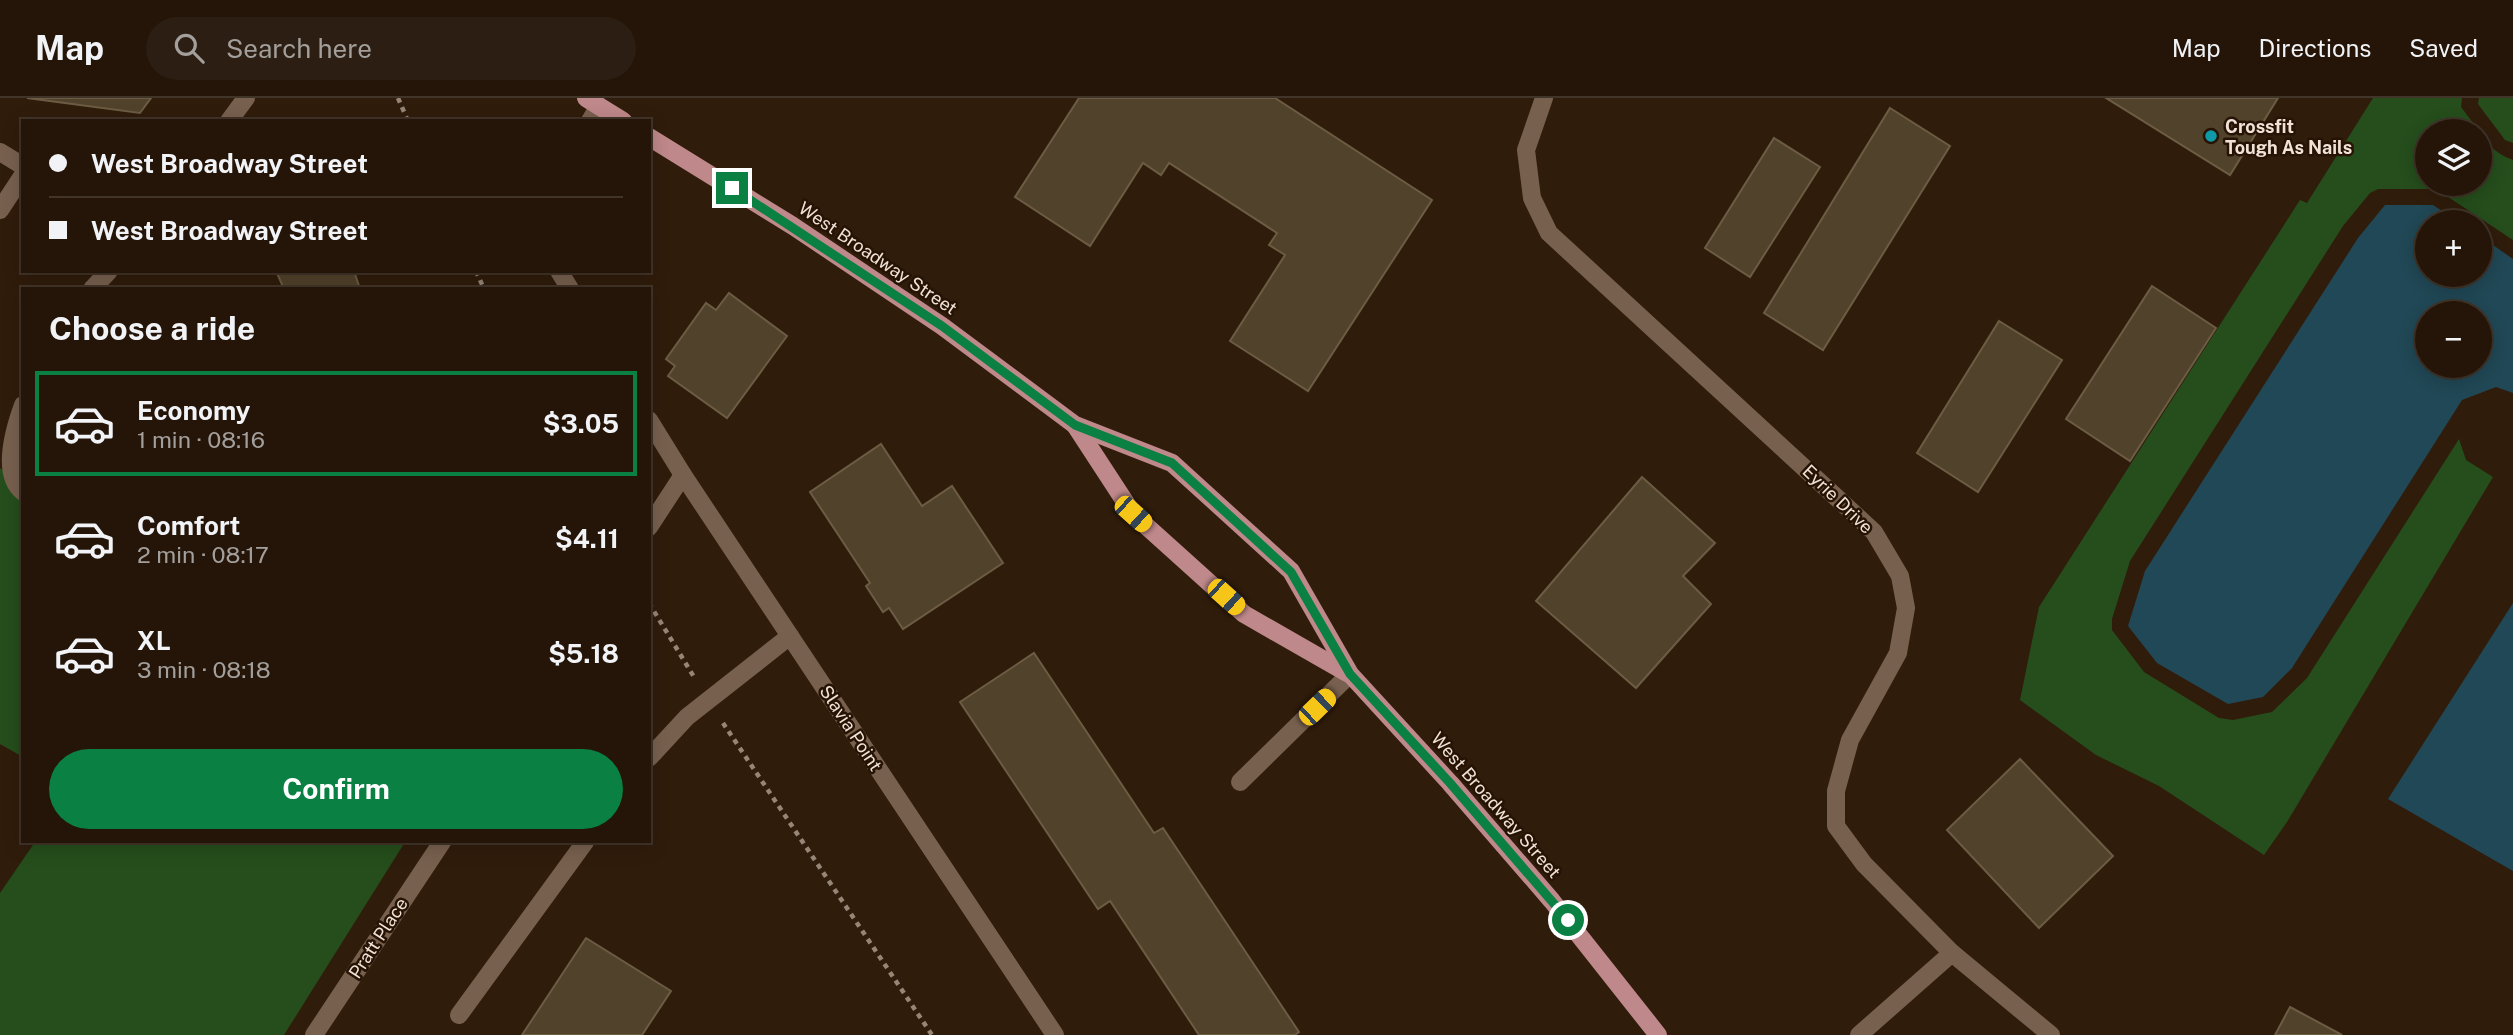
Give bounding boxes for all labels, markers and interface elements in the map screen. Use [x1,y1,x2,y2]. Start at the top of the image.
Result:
search box [146,17,636,80]
text: Map [35,29,104,67]
icon: search [170,29,208,67]
text: Search here [226,33,372,64]
text: Map [2172,34,2221,62]
text: Directions [2259,34,2371,62]
text: Saved [2409,34,2478,62]
place label: Crossfit Tough As Nails [2225,116,2352,158]
map controls [2415,119,2492,378]
button: layers [2415,119,2492,196]
marker: Crossfit Tough As Nails [2203,128,2219,144]
text: West Broadway Street [91,148,368,179]
route end [716,172,748,204]
street label: West Broadway Street [795,197,961,319]
button: + [2415,210,2492,287]
text: West Broadway Street [91,215,368,246]
button: − [2415,301,2492,378]
text: Choose a ride [49,310,255,347]
icon: car [53,392,116,455]
text: Economy [137,395,250,426]
text: $3.05 [543,408,619,439]
text: 1 min · 08:16 [137,426,265,453]
street label: Eyrie Drive [1798,460,1878,538]
car [1111,492,1156,536]
icon: car [53,507,116,570]
text: Comfort [137,510,240,541]
text: $4.11 [555,523,619,554]
text: 2 min · 08:17 [137,541,269,568]
car [1204,575,1249,619]
icon: car [53,622,116,685]
text: XL [137,625,171,656]
text: $5.18 [548,638,619,669]
text: 3 min · 08:18 [137,656,271,683]
street label: Slavia Point [816,681,886,775]
car [1295,685,1340,729]
street label: West Broadway Street [1427,728,1565,882]
button: Confirm [49,749,623,829]
street label: Pratt Place [344,894,412,982]
route start [1552,904,1584,936]

